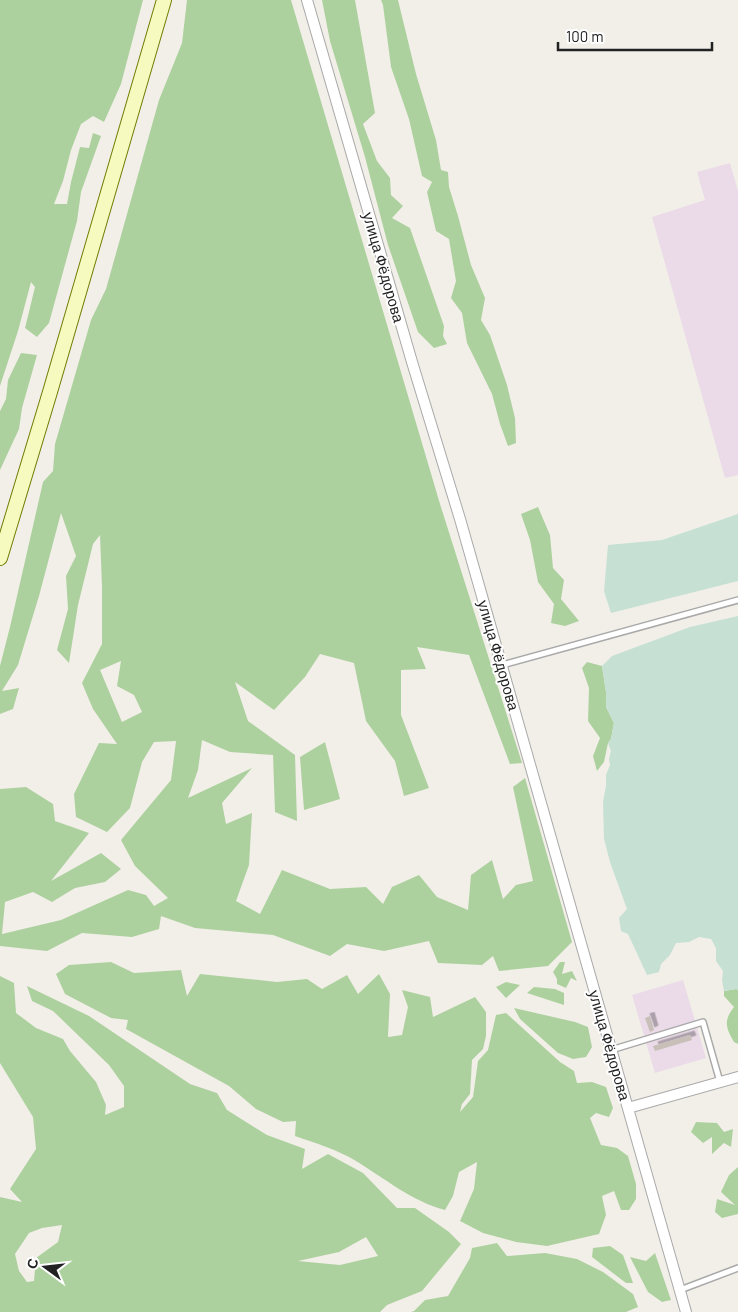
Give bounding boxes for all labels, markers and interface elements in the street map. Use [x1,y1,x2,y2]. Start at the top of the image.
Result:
scale bar [558,20,712,52]
text: 100 m [566,27,604,45]
street label: улица Фёдорова [360,210,409,325]
street label: улица Фёдорова [475,598,524,713]
street label: улица Фёдорова [586,988,635,1103]
north arrow [20,1242,70,1292]
text: С [22,1256,41,1271]

